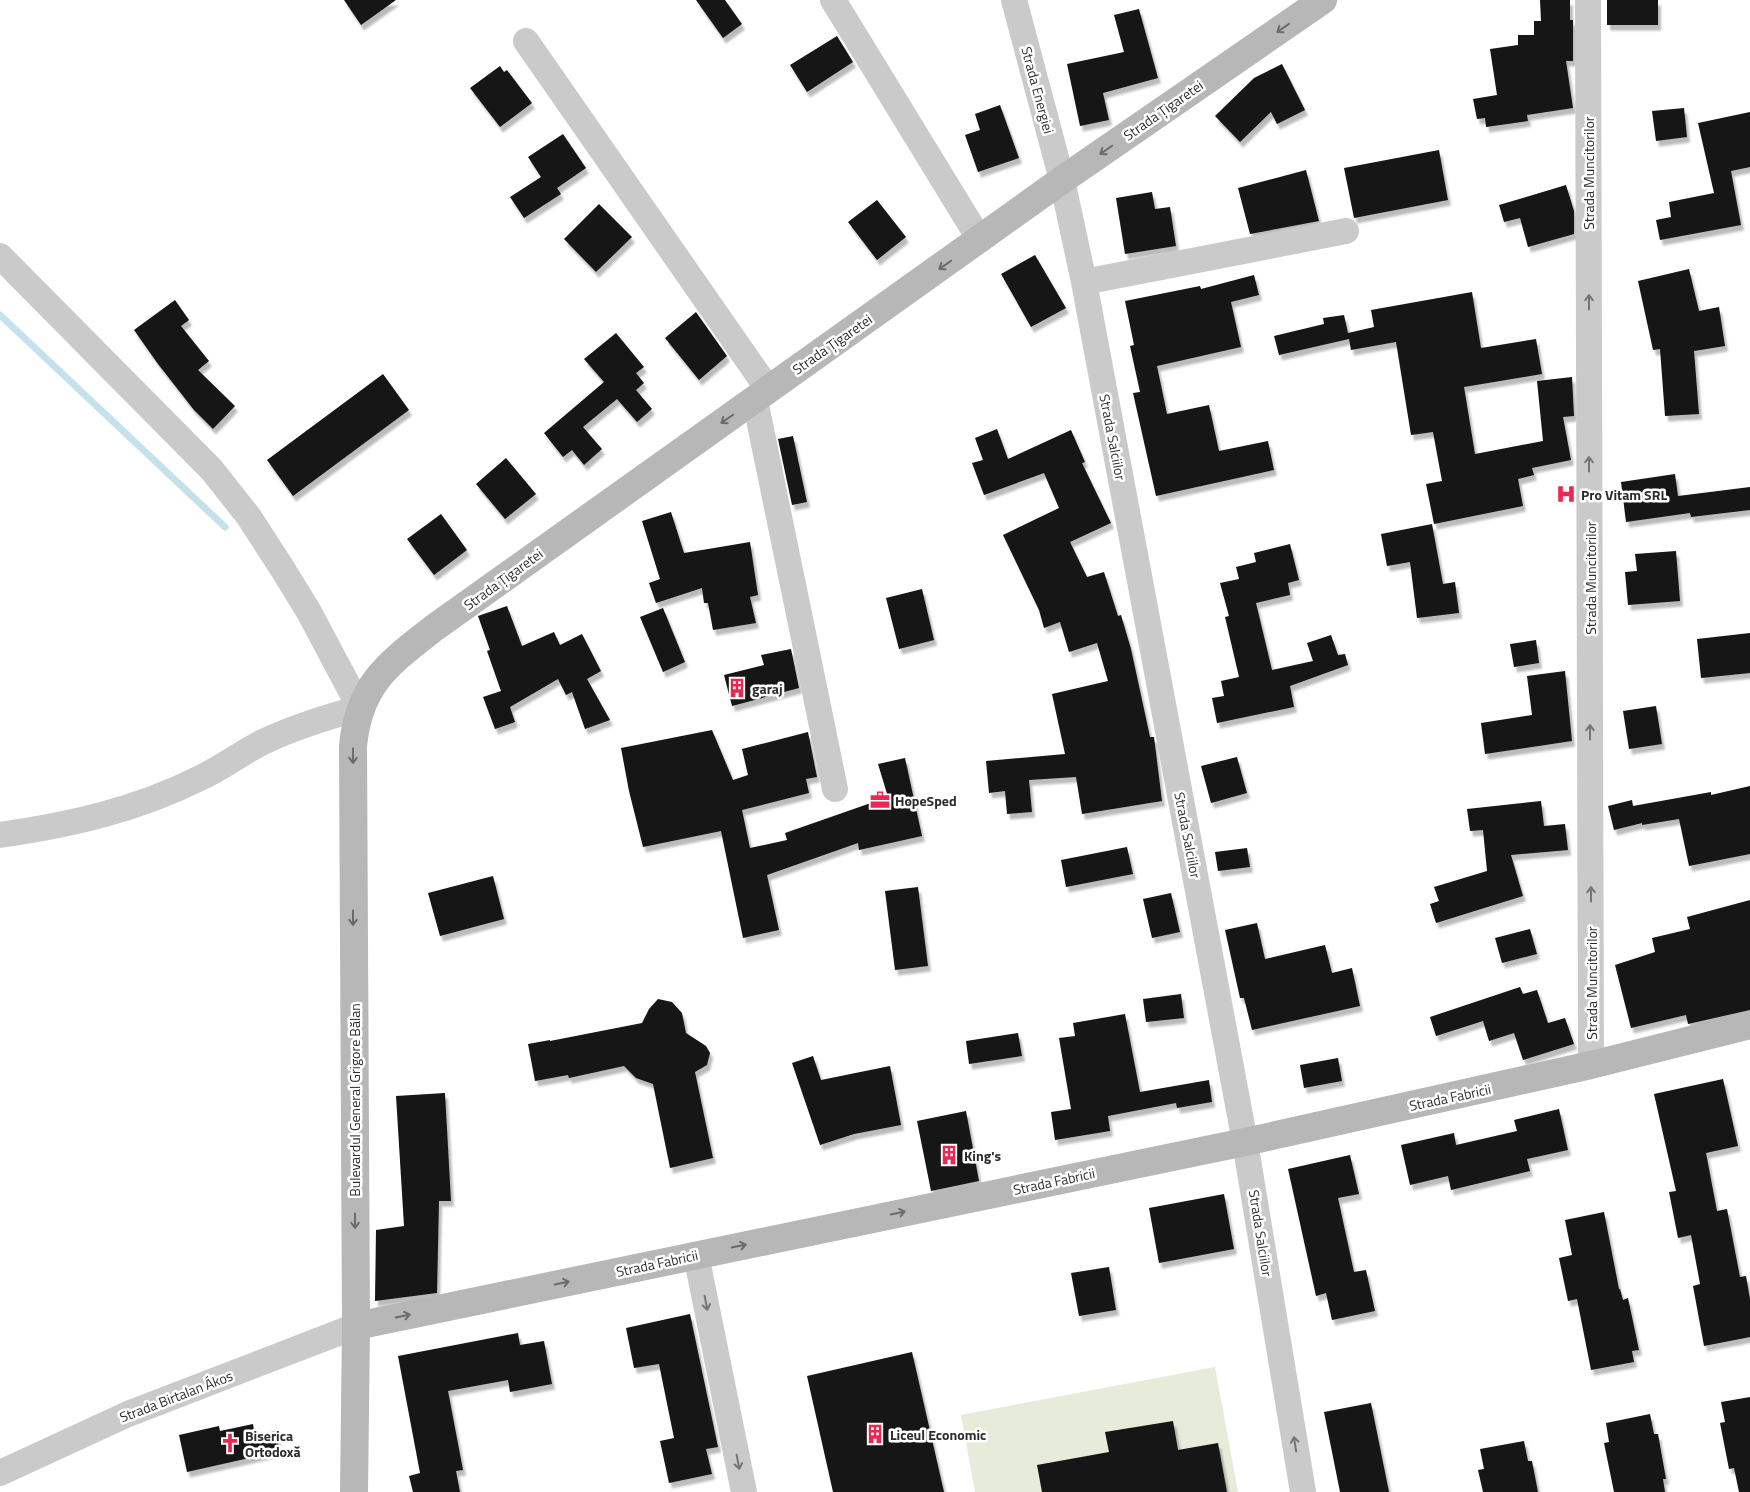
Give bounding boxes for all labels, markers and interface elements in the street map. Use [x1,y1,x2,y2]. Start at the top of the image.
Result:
one-way arrow [1276,23,1290,33]
street label: Strada Energiei [1016,44,1060,136]
street label: Strada Țigaretei [1119,75,1207,145]
street label: Strada Muncitorilor [1578,116,1599,230]
one-way arrow [1099,145,1113,155]
one-way arrow [938,260,952,270]
one-way arrow [1584,294,1594,310]
street label: Strada Țigaretei [788,309,876,379]
street label: Strada Salciilor [1094,392,1132,482]
one-way arrow [720,414,734,424]
one-way arrow [1584,456,1594,472]
hospital icon: Pro Vitam SRL [1555,483,1577,505]
place label: Pro Vitam SRL [1581,484,1667,505]
street label: Strada Muncitorilor [1580,521,1601,635]
street label: Strada Țigaretei [459,543,547,615]
building icon: garaj [726,677,748,699]
place label: garaj [752,678,783,699]
one-way arrow [1585,724,1595,740]
one-way arrow [348,748,358,764]
office icon: HopeSped [869,789,891,811]
place label: HopeSped [895,790,957,811]
street label: Strada Salciilor [1169,790,1207,880]
one-way arrow [1586,886,1596,902]
one-way arrow [349,910,358,926]
street label: Strada Muncitorilor [1581,926,1602,1040]
street label: Bulevardul General Grigore Bălan [344,1003,365,1197]
street label: Strada Fabricii [1407,1078,1493,1116]
building icon: King's [938,1144,960,1166]
place label: King's [964,1145,1001,1166]
street label: Strada Fabricii [1011,1162,1097,1200]
street label: Strada Salciilor [1244,1188,1278,1278]
one-way arrow [889,1208,905,1218]
one-way arrow [350,1212,360,1229]
one-way arrow [730,1241,746,1250]
street label: Strada Fabricii [614,1244,700,1282]
one-way arrow [554,1278,570,1287]
one-way arrow [702,1294,711,1310]
one-way arrow [395,1311,411,1320]
street label: Strada Birtalan Ákos [116,1365,236,1427]
building icon: Liceul Economic [864,1423,886,1445]
place label: Liceul Economic [890,1424,986,1445]
place label: Biserica Ortodoxă [245,1425,301,1462]
church icon: Biserica Ortodoxă [219,1432,241,1454]
one-way arrow [1290,1436,1300,1452]
one-way arrow [734,1453,743,1469]

